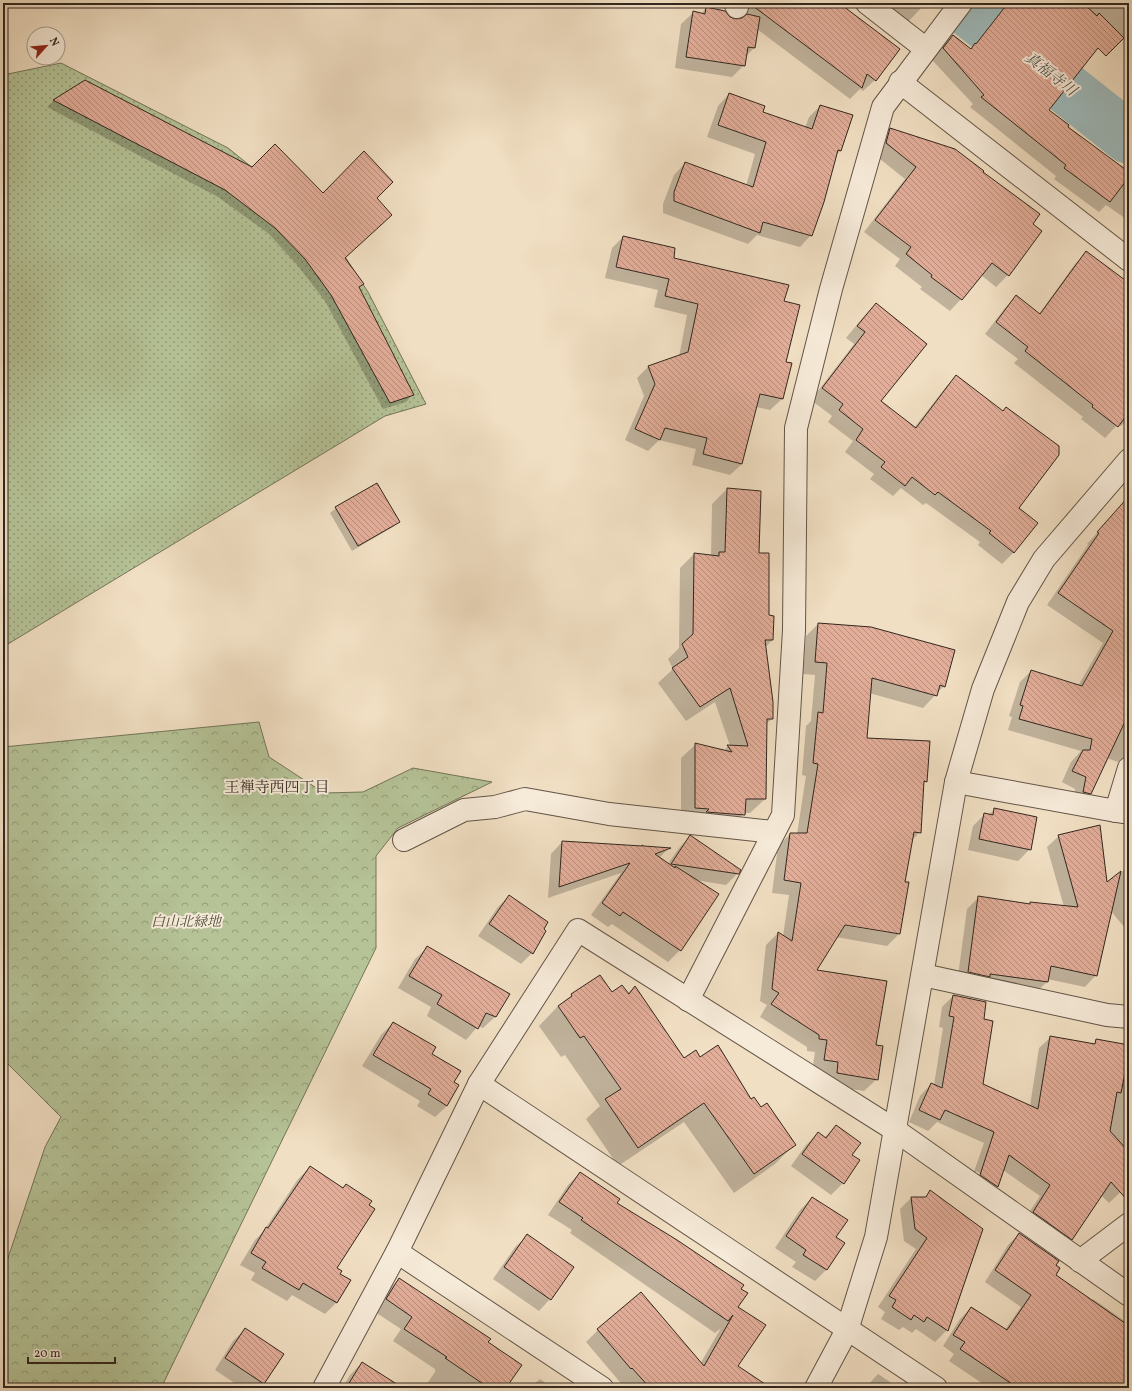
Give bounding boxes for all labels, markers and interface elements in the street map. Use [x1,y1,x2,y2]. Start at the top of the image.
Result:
north arrow [26,26,66,66]
text: N [45,35,62,49]
water label: 真福寺川 [1020,48,1082,103]
district label: 王禅寺西四丁目 [224,778,330,799]
park label: 白山北緑地 [151,913,223,932]
scale bar [28,1339,115,1365]
text: 20 m [34,1346,61,1362]

